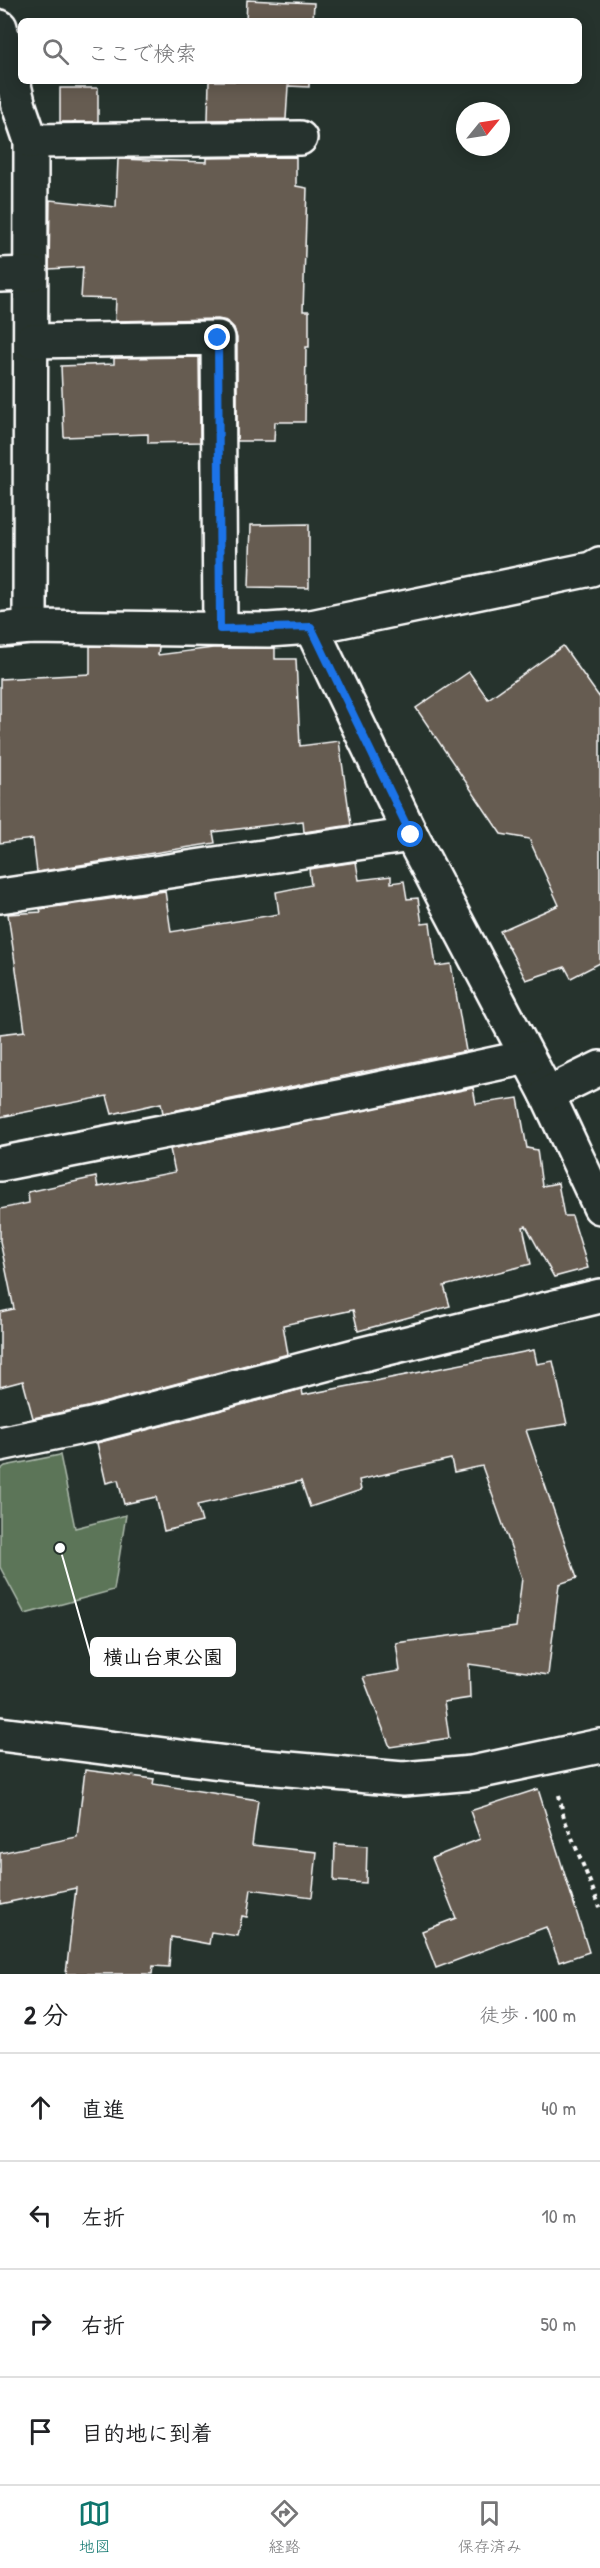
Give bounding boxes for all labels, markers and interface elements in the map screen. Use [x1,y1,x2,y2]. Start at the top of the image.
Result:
search box [18,18,582,84]
icon: search [39,35,72,68]
text: ここで検索 [87,38,197,68]
north arrow [456,102,510,156]
route end [204,324,230,350]
route start [397,821,423,847]
callout: 横山台東公園 [91,1638,235,1676]
text: 横山台東公園 [103,1643,223,1670]
text: 2 分 [24,1997,68,2032]
text: 徒歩 · 100 m [479,2001,576,2028]
icon: ahead [24,2091,57,2124]
text: 直進 [81,2094,125,2124]
text: 40 m [541,2094,576,2121]
icon: left [24,2199,57,2232]
text: 左折 [81,2202,125,2232]
text: 10 m [542,2202,576,2229]
icon: right [24,2307,57,2340]
text: 右折 [81,2310,125,2340]
text: 50 m [540,2310,576,2337]
icon: arrive [24,2415,57,2448]
text: 目的地に到着 [81,2418,213,2448]
tab: 地図 [78,2497,111,2557]
tab: 経路 [268,2497,301,2557]
tab: 保存済み [458,2497,522,2557]

